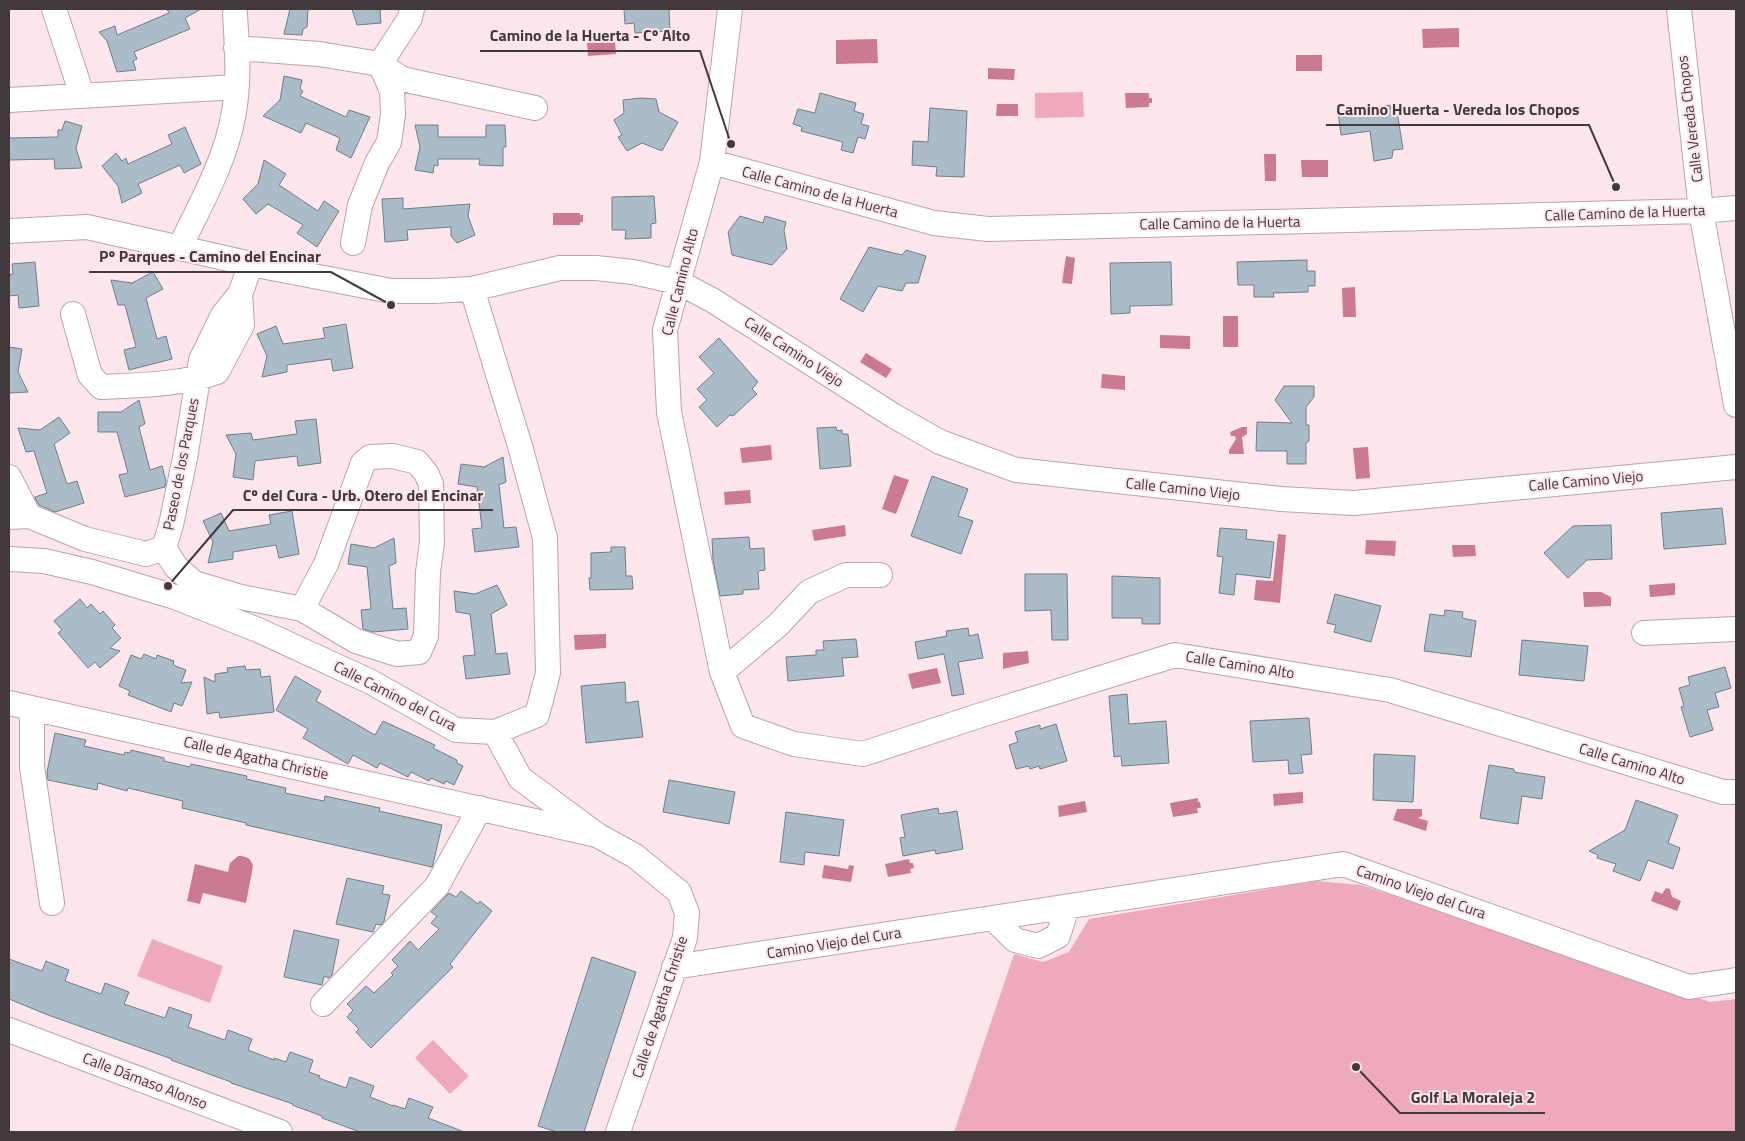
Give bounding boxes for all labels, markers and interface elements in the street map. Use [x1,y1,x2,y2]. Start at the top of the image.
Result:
callout: Camino de la Huerta - Cº Alto [480,20,700,51]
text: Camino de la Huerta - Cº Alto [490,23,690,47]
street label: Calle Vereda Chopos [1670,54,1709,184]
callout: Camino Huerta - Vereda los Chopos [1326,94,1589,125]
text: Camino Huerta - Vereda los Chopos [1336,97,1580,121]
street label: Calle Camino de la Huerta [739,160,901,224]
street label: Calle Camino de la Huerta [1544,198,1706,227]
street label: Calle Camino de la Huerta [1139,210,1301,235]
street label: Calle Camino Alto [655,226,704,338]
callout: Pº Parques - Camino del Encinar [89,241,331,272]
text: Pº Parques - Camino del Encinar [99,244,321,268]
street label: Calle Camino Viejo [740,311,849,393]
street label: Paseo de los Parques [156,396,205,532]
street label: Calle Camino Viejo [1528,464,1644,497]
street label: Calle Camino Viejo [1125,471,1242,506]
callout: Cº del Cura - Urb. Otero del Encinar [233,479,493,510]
text: Cº del Cura - Urb. Otero del Encinar [243,483,483,507]
street label: Calle Camino Alto [1184,645,1296,684]
street label: Calle Camino del Cura [330,655,461,737]
street label: Calle de Agatha Christie [181,730,331,785]
street label: Calle Camino Alto [1576,736,1688,791]
street label: Camino Viejo del Cura [1353,859,1490,925]
street label: Camino Viejo del Cura [765,920,903,964]
street label: Calle de Agatha Christie [626,933,693,1081]
street label: Calle Dámaso Alonso [79,1046,211,1115]
callout: Golf La Moraleja 2 [1400,1082,1545,1113]
text: Golf La Moraleja 2 [1411,1085,1535,1109]

